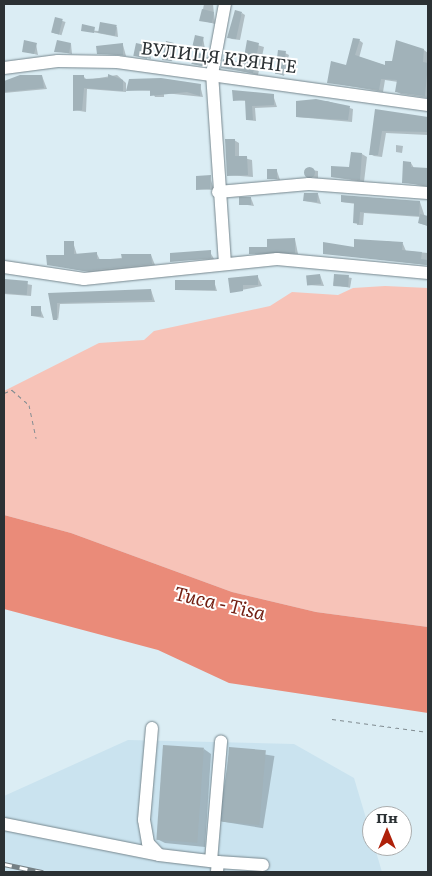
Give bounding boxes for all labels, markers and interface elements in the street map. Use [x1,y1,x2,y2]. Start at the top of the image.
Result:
street label: ВУЛИЦЯ КРЯНГЕ [140,37,298,77]
water label: Тиса - Tisa [172,581,268,625]
north arrow [362,806,412,856]
text: Пн [376,807,398,827]

